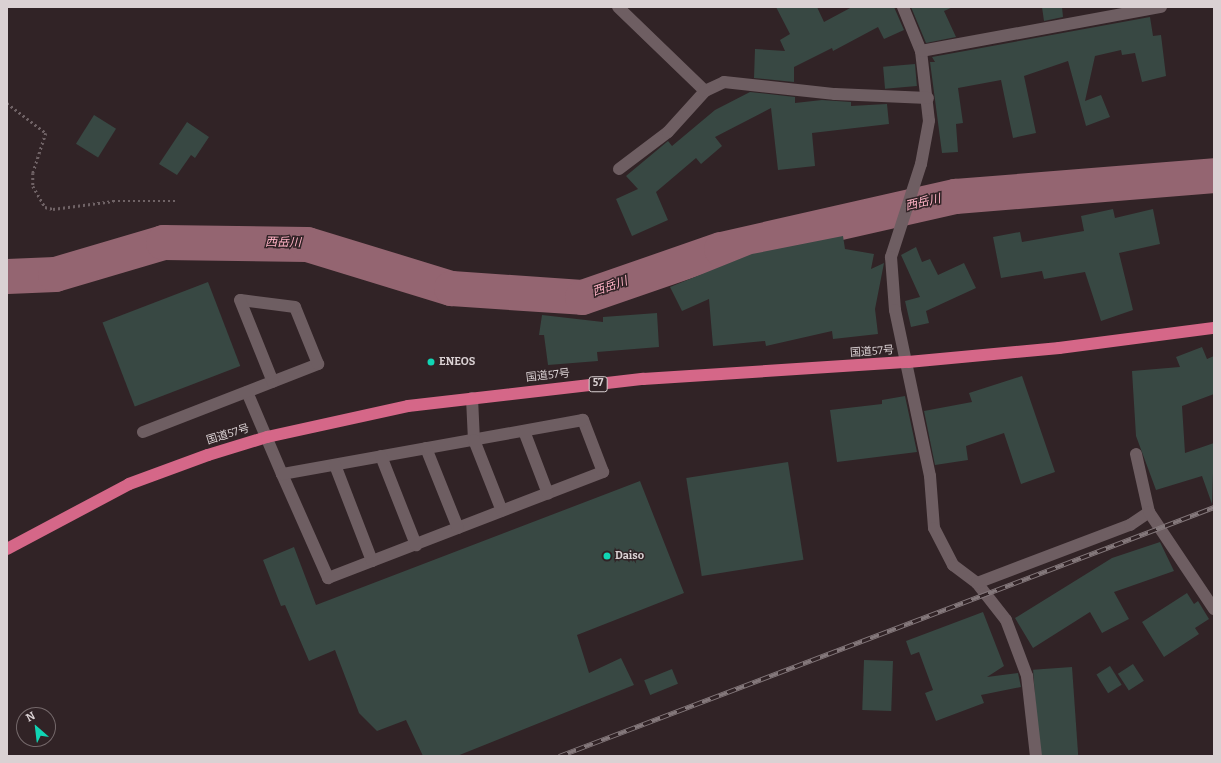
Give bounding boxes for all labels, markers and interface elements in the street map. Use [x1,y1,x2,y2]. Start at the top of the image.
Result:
water label: 西岳川 [904,192,942,214]
water label: 西岳川 [265,235,301,251]
water label: 西岳川 [591,274,629,300]
street label: 国道57号 [850,344,894,360]
place label: ENEOS [439,355,475,369]
marker: ENEOS [426,357,436,367]
street label: 国道57号 [525,367,571,385]
road number: 57 [588,376,608,392]
street label: 国道57号 [205,422,251,448]
place label: Daiso [615,549,644,563]
marker: Daiso [602,551,612,561]
north arrow [16,707,56,747]
text: N [24,709,37,725]

